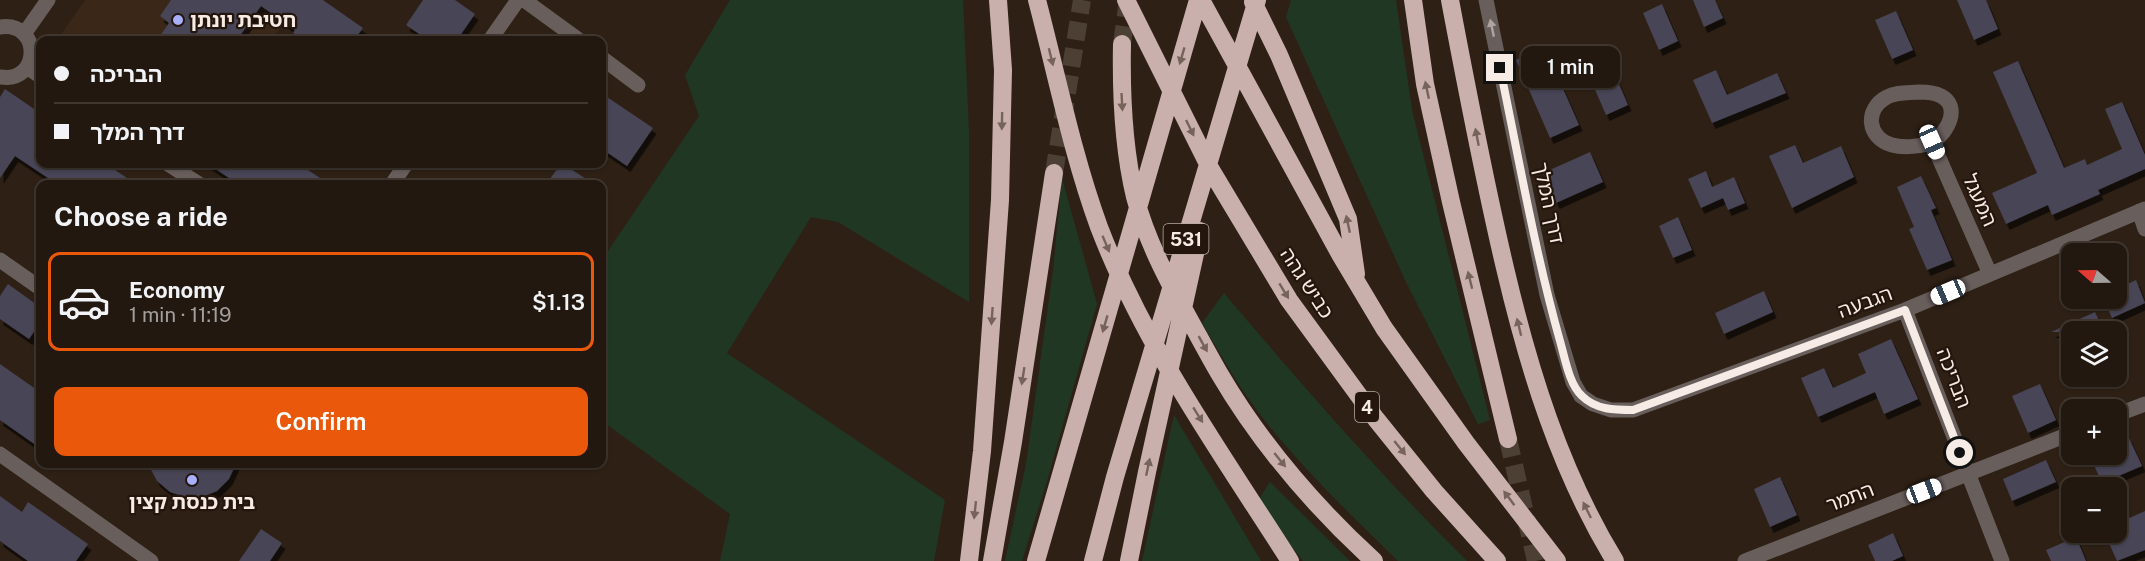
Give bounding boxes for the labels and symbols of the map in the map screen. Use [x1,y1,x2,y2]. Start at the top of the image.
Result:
place label: חטיבת יונתן [190,8,296,32]
marker: חטיבת יונתן [171,13,185,27]
one-way arrow [1487,18,1496,37]
one-way arrow [1176,47,1186,65]
callout: 1 min [1521,47,1620,89]
one-way arrow [1046,48,1056,66]
route end [1486,54,1513,81]
one-way arrow [1421,81,1431,99]
one-way arrow [1118,93,1127,112]
one-way arrow [998,112,1007,131]
one-way arrow [1185,119,1195,136]
car [1916,122,1948,162]
one-way arrow [1472,128,1481,147]
street label: דרך המלך [1529,160,1569,246]
street label: המעגל [1958,170,2002,230]
one-way arrow [1343,214,1352,233]
road number: 531 [1164,224,1208,254]
one-way arrow [1101,235,1111,253]
street label: כביש גהה [1275,243,1339,323]
north arrow [2061,243,2127,309]
one-way arrow [1465,271,1475,289]
car [1928,277,1968,307]
street label: הגבעה [1835,281,1895,323]
one-way arrow [1278,283,1289,299]
one-way arrow [987,306,996,325]
one-way arrow [1099,315,1109,333]
one-way arrow [1514,318,1524,337]
one-way arrow [1198,336,1208,353]
street label: הבריכה [1932,345,1976,411]
one-way arrow [1018,367,1027,386]
road number: 4 [1355,392,1379,422]
one-way arrow [1192,407,1203,423]
route start [1946,439,1973,466]
one-way arrow [1393,440,1406,456]
one-way arrow [1273,452,1285,467]
one-way arrow [1144,457,1153,476]
marker: בית כנסת קצין [185,473,199,487]
car [1904,476,1944,506]
street label: התמר [1823,477,1877,517]
place label: בית כנסת קצין [129,490,255,514]
one-way arrow [1502,490,1515,506]
one-way arrow [971,501,980,520]
one-way arrow [1582,501,1592,518]

